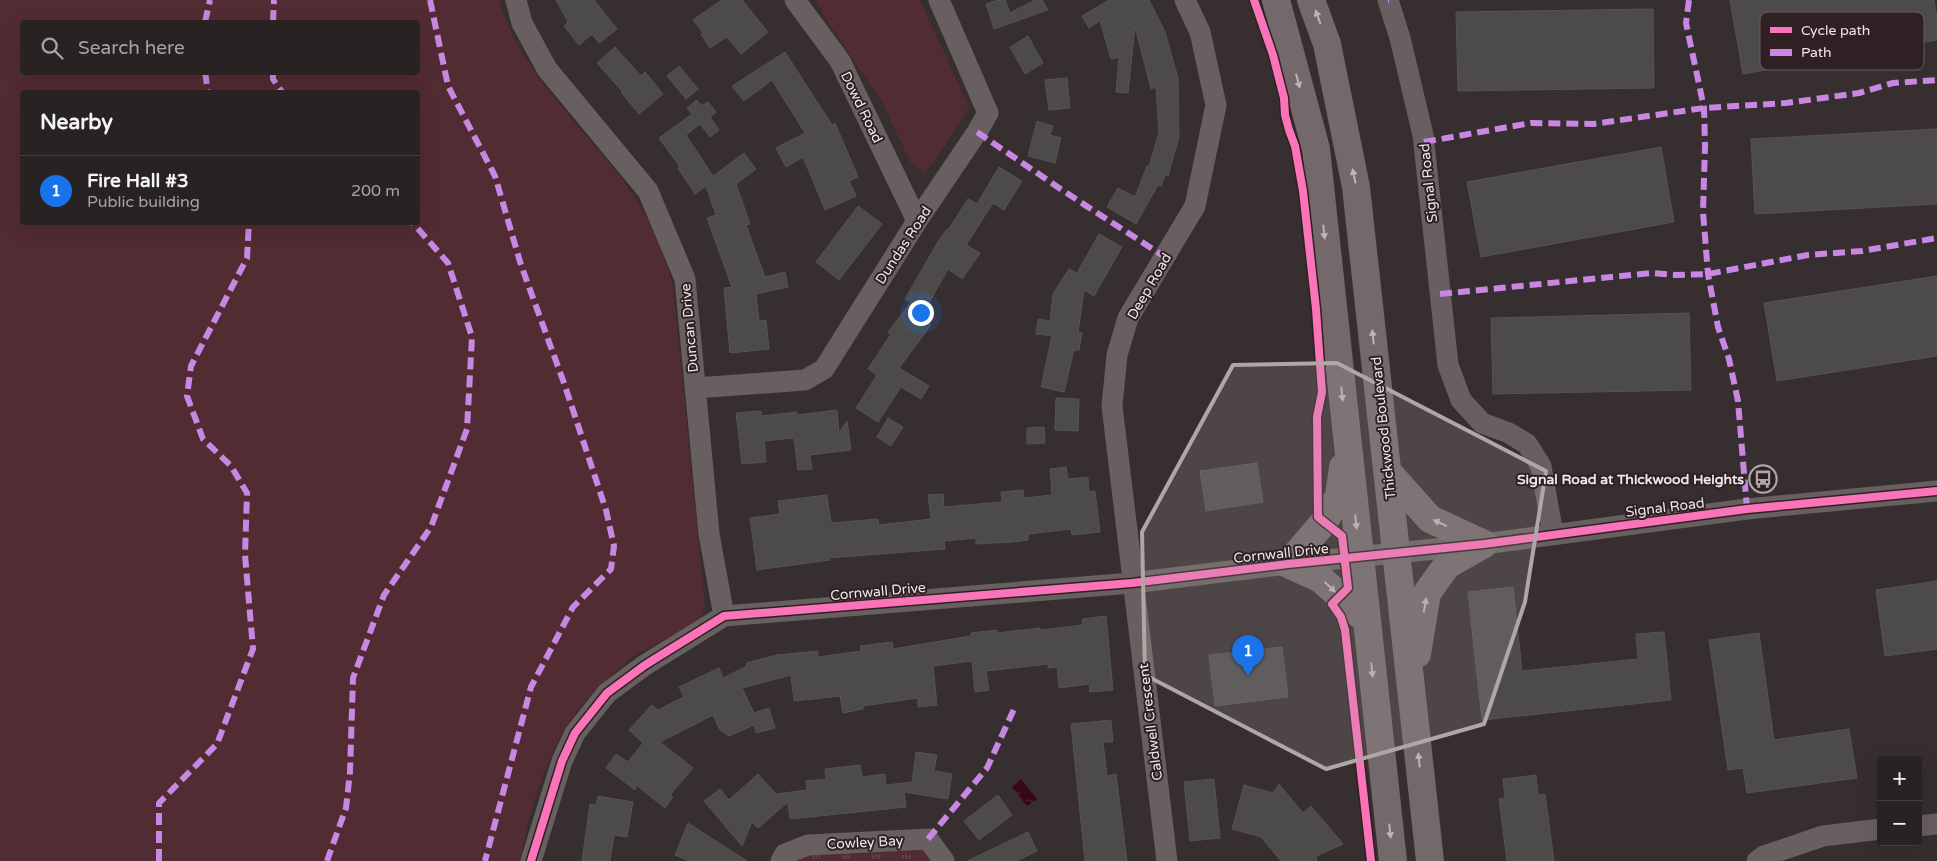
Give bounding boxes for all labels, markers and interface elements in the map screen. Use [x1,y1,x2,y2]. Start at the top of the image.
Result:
one-way arrow [1313,10,1321,25]
legend [1760,12,1924,70]
search box [20,20,420,75]
text: Cycle path [1801,22,1870,39]
icon: search [38,34,66,62]
text: Search here [78,37,185,59]
text: Path [1801,44,1832,61]
street label: Dowd Road [837,69,886,146]
one-way arrow [1294,73,1302,88]
text: Nearby [40,110,113,135]
street label: Signal Road [1416,143,1441,223]
one-way arrow [1350,168,1358,183]
text: Fire Hall #3 [87,170,189,192]
text: 1 [51,181,61,201]
text: 200 m [351,181,400,201]
text: Public building [87,192,200,212]
street label: Dundas Road [872,203,935,288]
one-way arrow [1321,224,1329,240]
street label: Deep Road [1124,250,1175,322]
street label: Duncan Drive [677,283,702,373]
your location [908,300,934,326]
one-way arrow [1369,329,1377,345]
street label: Thickwood Boulevard [1368,356,1399,500]
one-way arrow [1338,386,1346,402]
bus stop icon: Signal Road at Thickwood Heights [1748,464,1778,494]
place label: Signal Road at Thickwood Heights [1517,471,1744,488]
street label: Signal Road [1625,494,1706,521]
one-way arrow [1352,515,1360,531]
one-way arrow [1432,519,1447,528]
street label: Cornwall Drive [1233,540,1330,567]
street label: Cornwall Drive [830,579,927,604]
one-way arrow [1324,581,1336,593]
one-way arrow [1421,597,1429,613]
pin: 1 [1232,635,1264,676]
street label: Caldwell Crescent [1135,662,1166,781]
one-way arrow [1368,662,1376,678]
one-way arrow [1415,751,1423,767]
map controls [1877,756,1922,846]
button: + [1877,756,1922,801]
button: − [1877,801,1922,846]
one-way arrow [1386,824,1394,840]
street label: Cowley Bay [826,832,904,853]

